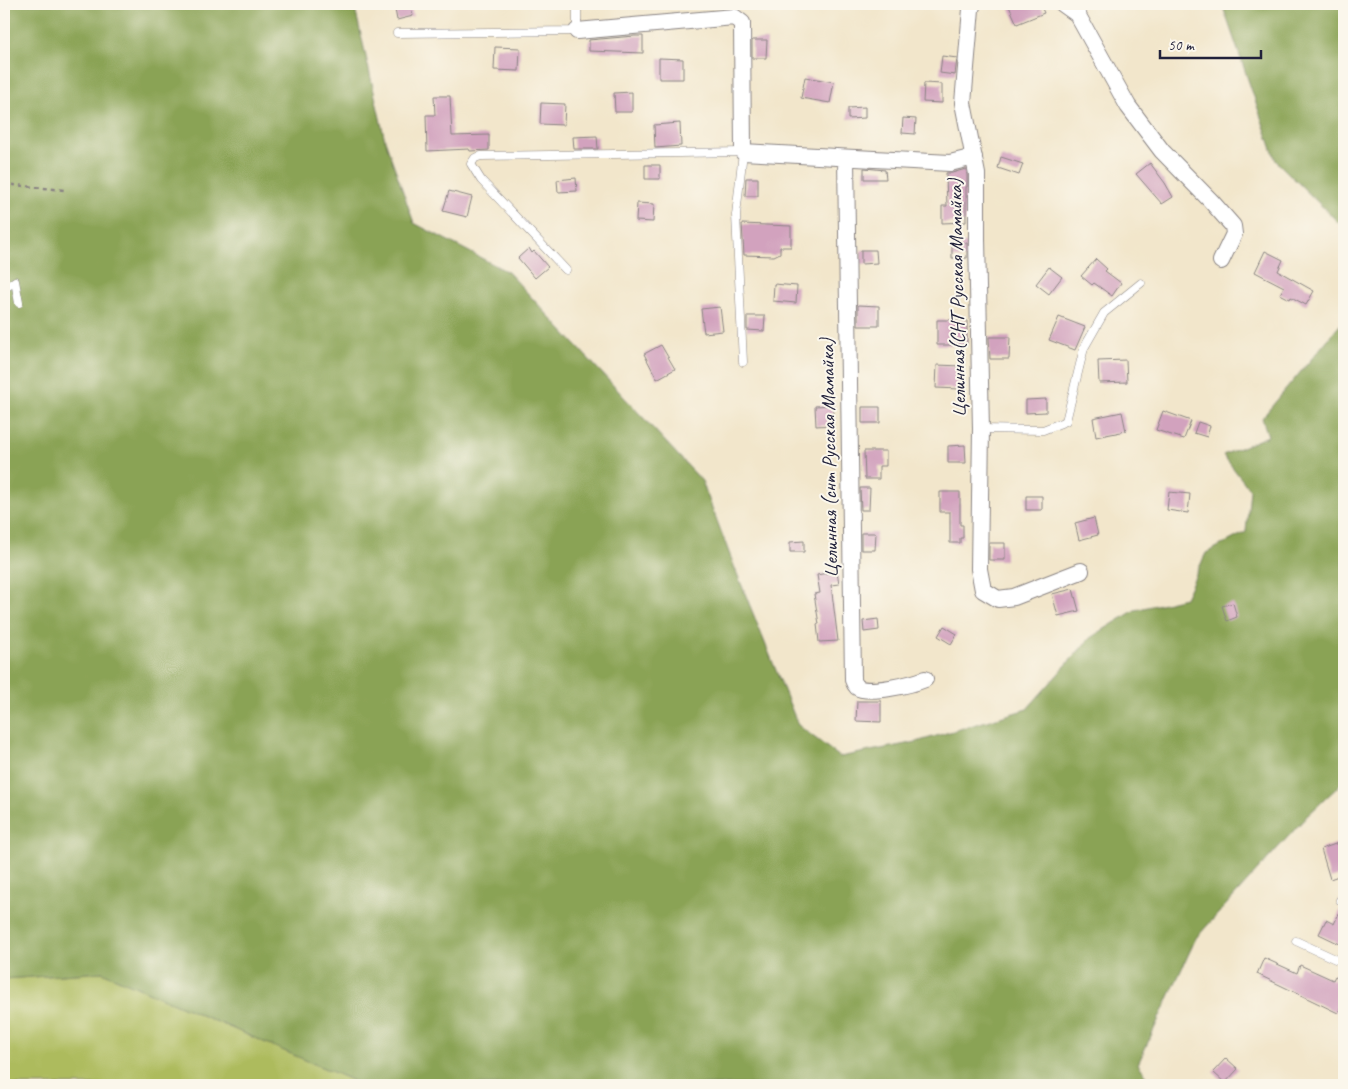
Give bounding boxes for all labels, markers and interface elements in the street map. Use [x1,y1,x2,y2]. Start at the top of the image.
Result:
scale bar [1160,28,1262,60]
text: 50 m [1168,36,1195,55]
street label: Целинная(СНТ Русская Мамайка) [942,177,972,418]
street label: Целинная (снт Русская Мамайка) [814,337,844,578]

